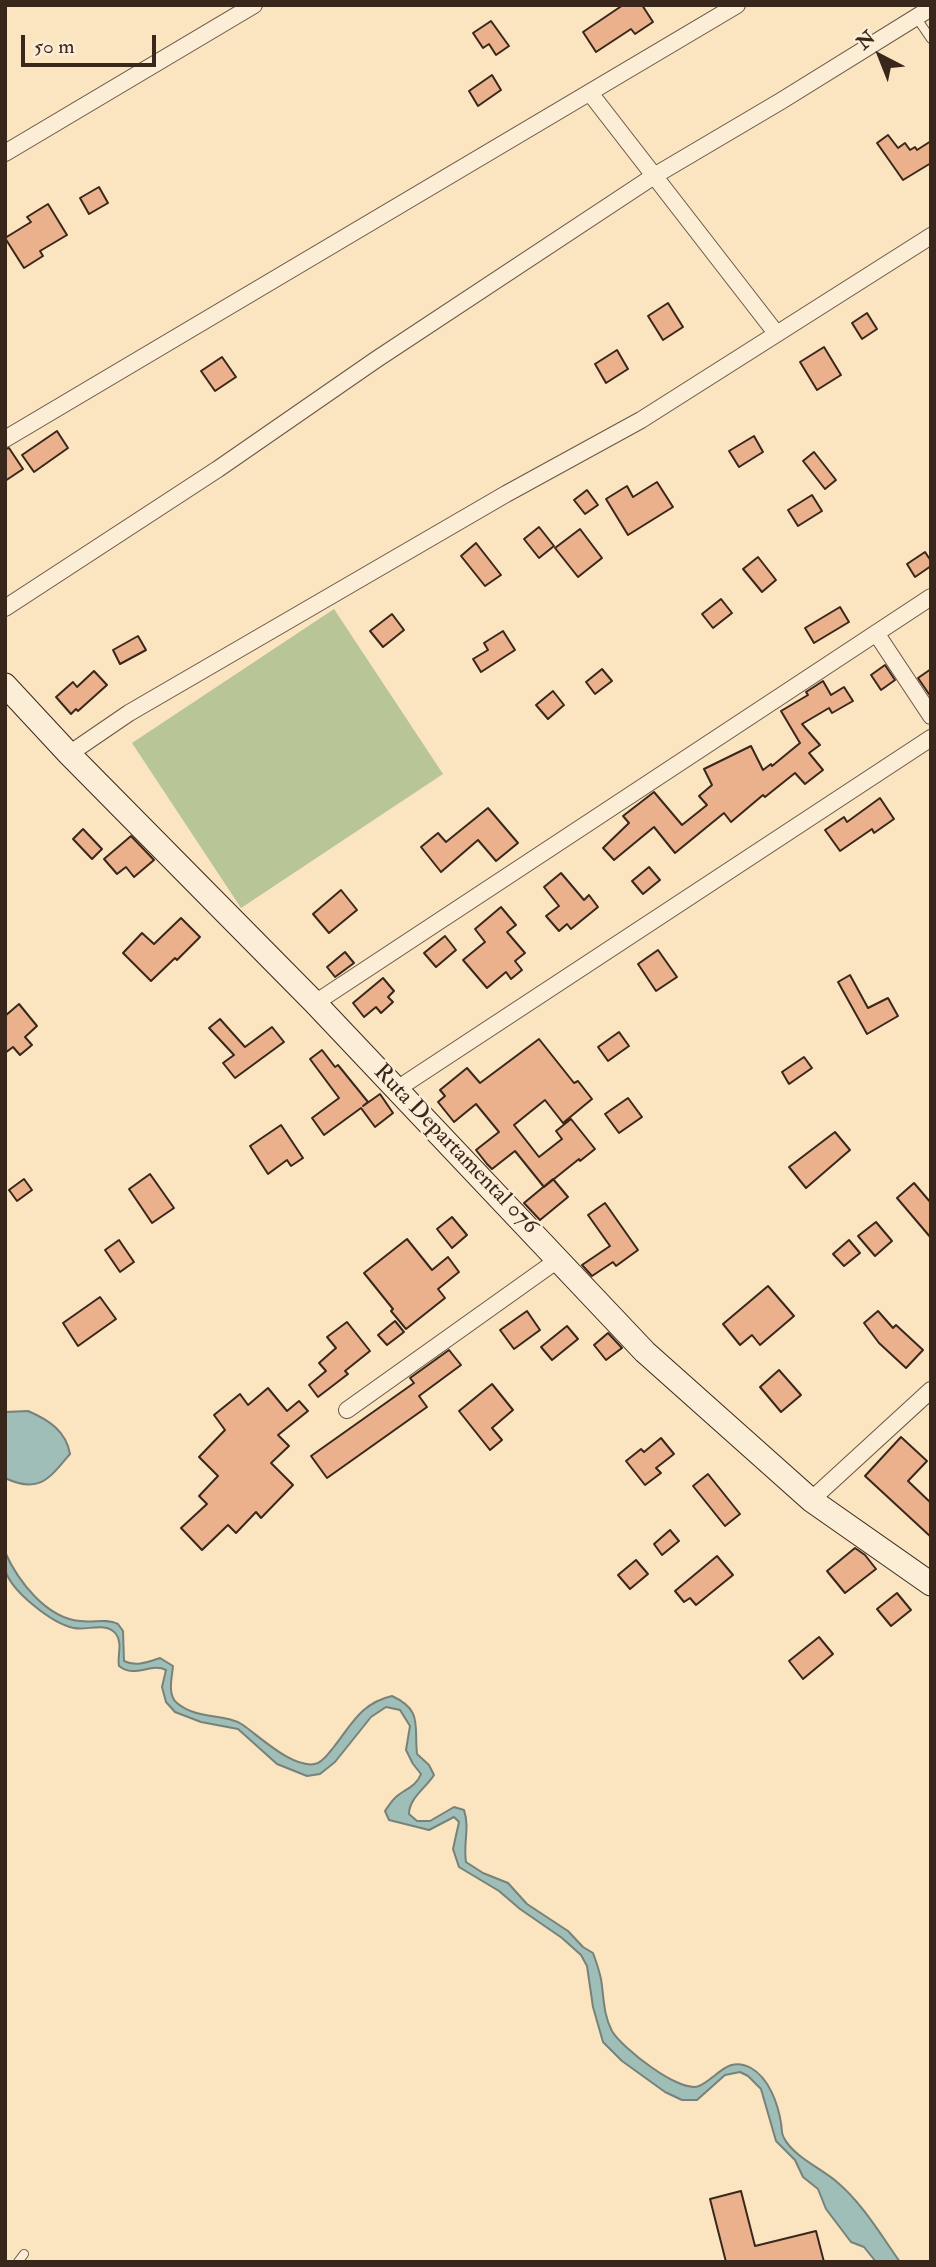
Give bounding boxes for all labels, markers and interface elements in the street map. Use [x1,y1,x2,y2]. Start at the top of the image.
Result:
scale bar [24,21,159,65]
north arrow [845,21,915,91]
text: N [852,26,880,55]
text: 50 m [34,33,75,60]
street label: Ruta Departamental 076 [367,1059,543,1241]

